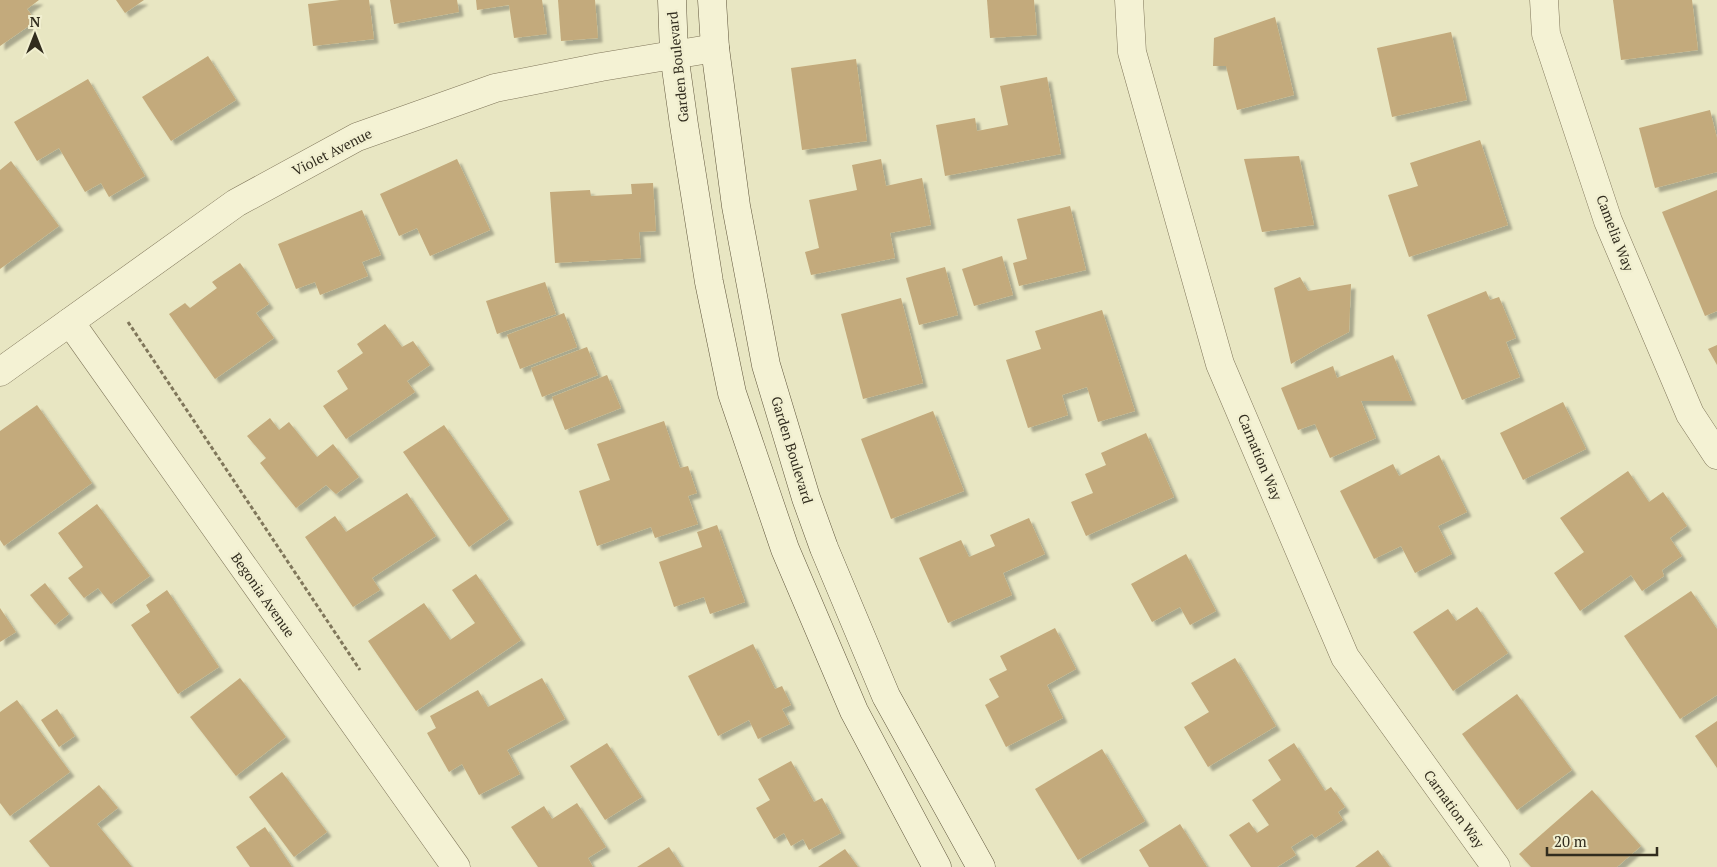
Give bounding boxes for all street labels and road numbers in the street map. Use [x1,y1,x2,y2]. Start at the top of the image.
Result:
street label: Garden Boulevard [662,10,693,123]
street label: Violet Avenue [289,123,375,180]
street label: Camelia Way [1592,192,1639,275]
street label: Garden Boulevard [767,394,818,506]
street label: Carnation Way [1234,411,1288,504]
street label: Begonia Avenue [227,549,300,641]
street label: Carnation Way [1420,766,1490,852]

